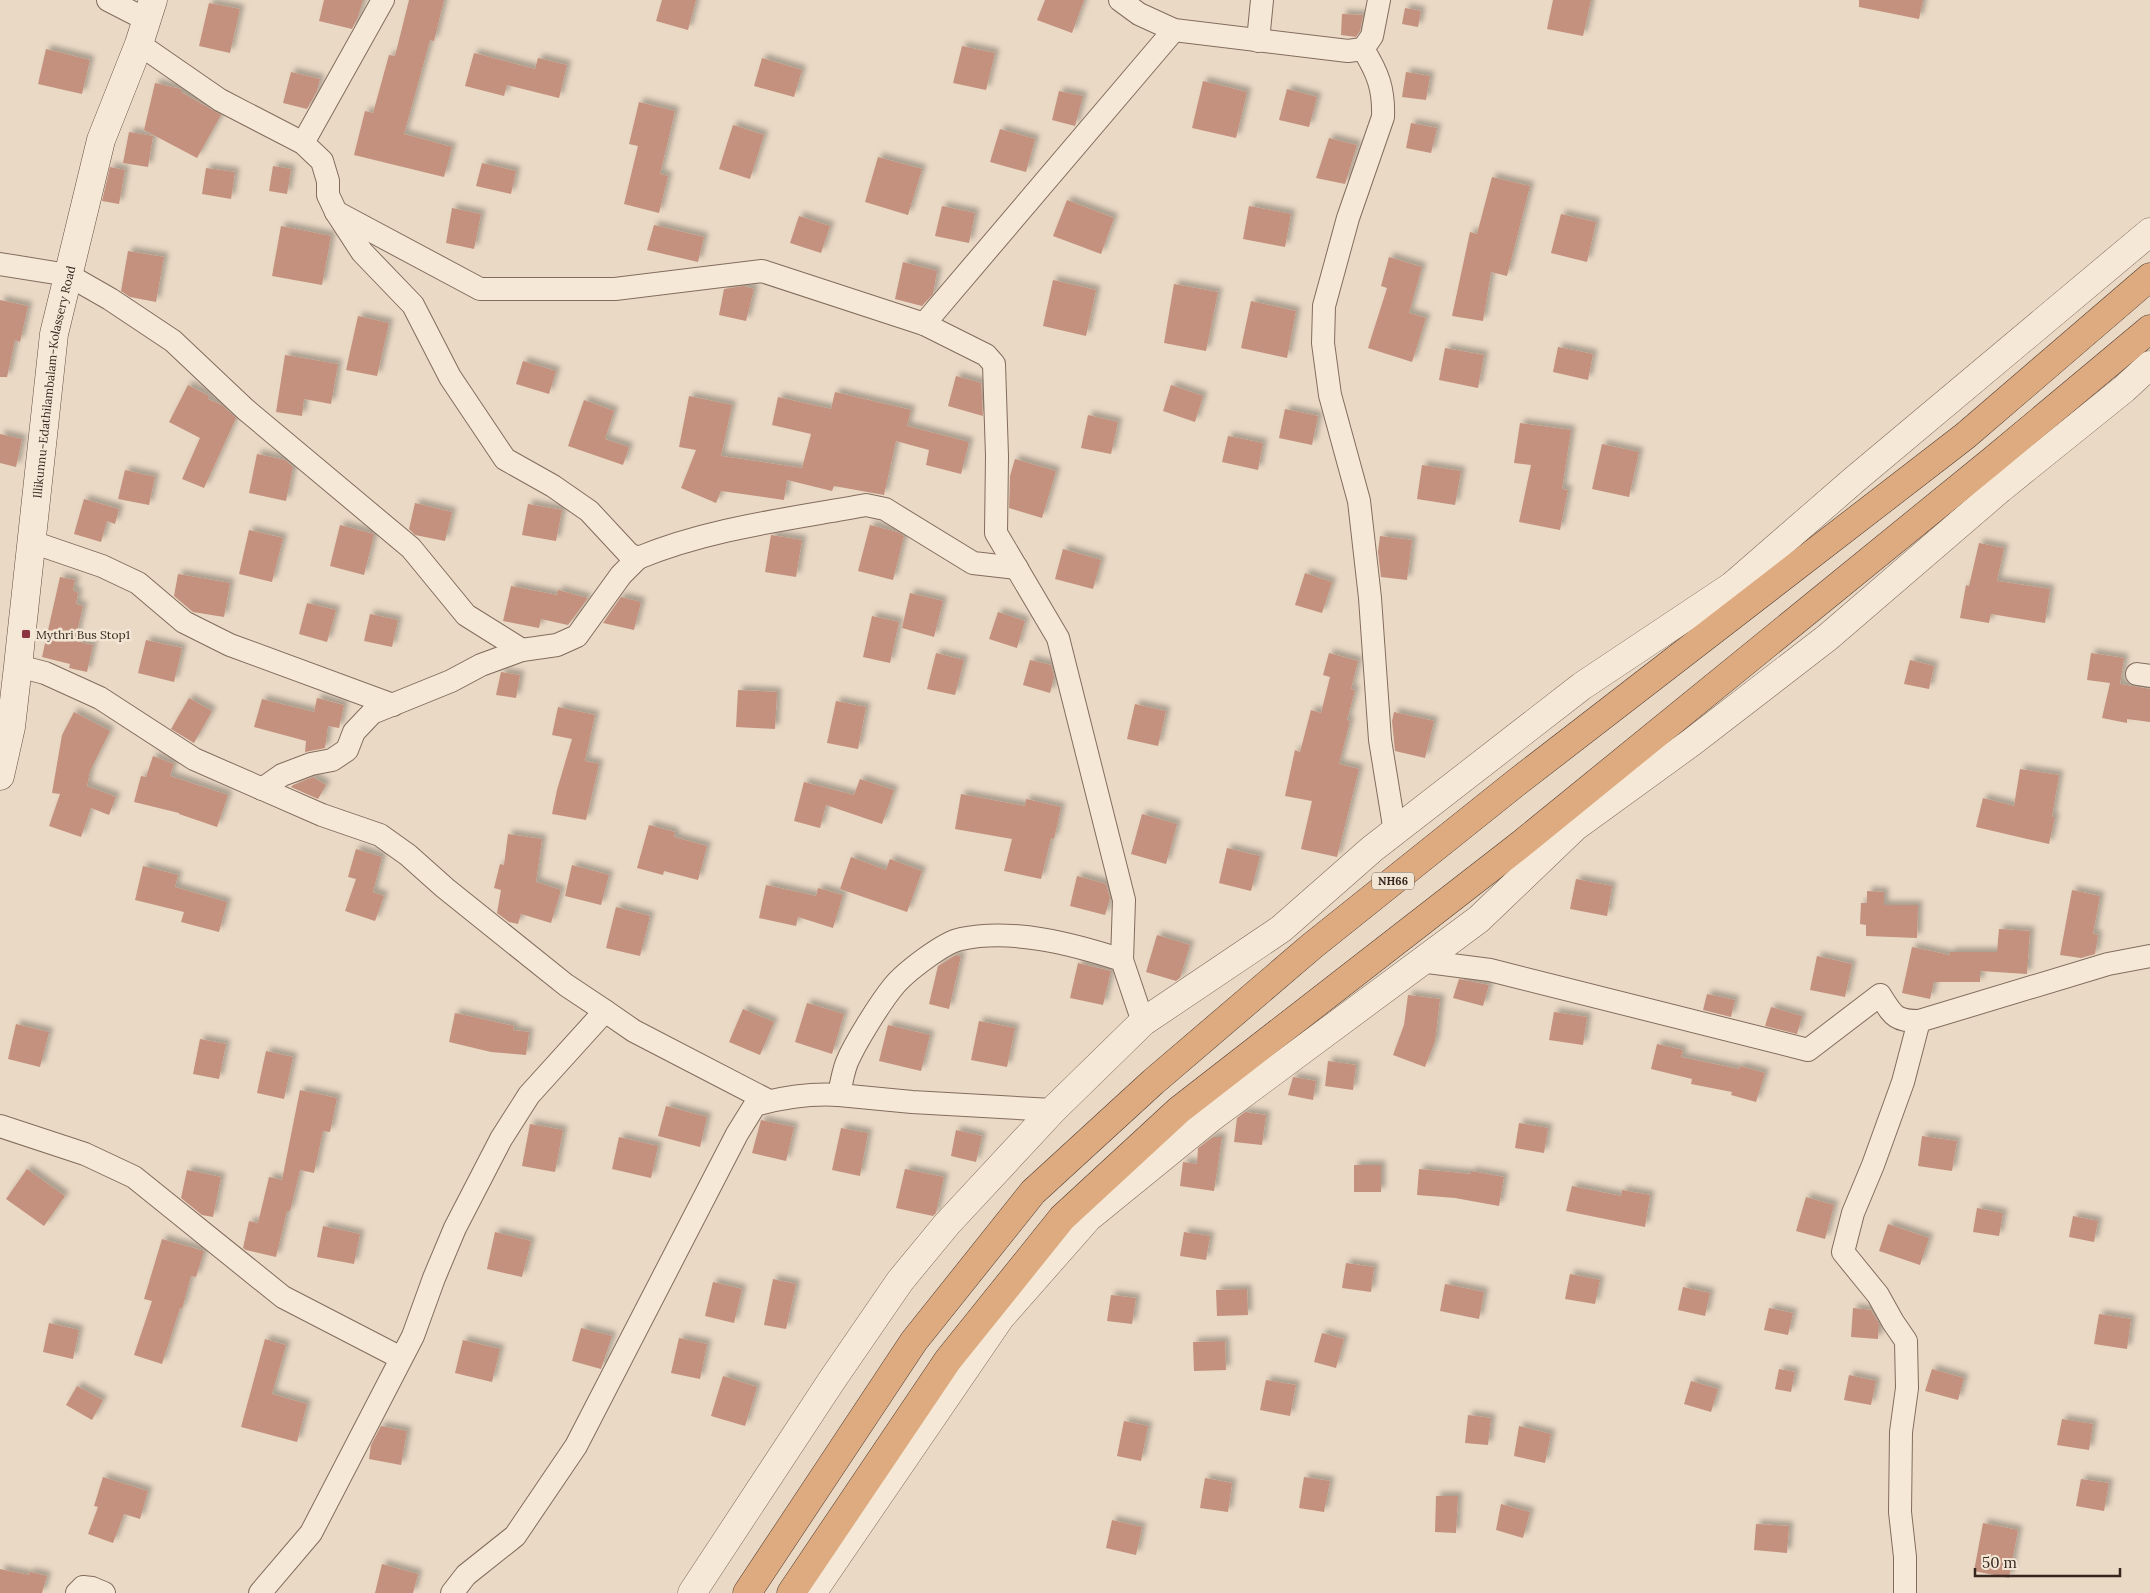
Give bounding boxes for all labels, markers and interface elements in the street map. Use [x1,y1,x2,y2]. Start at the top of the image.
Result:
street label: Illikunnu-Edathilambalam-Kolassery Road [29,264,78,499]
place label: Mythri Bus Stop1 [36,627,130,642]
marker: Mythri Bus Stop1 [20,628,32,640]
road number: NH66 [1372,872,1414,889]
scale bar [1975,1546,2120,1578]
text: 50 m [1982,1553,2017,1572]

